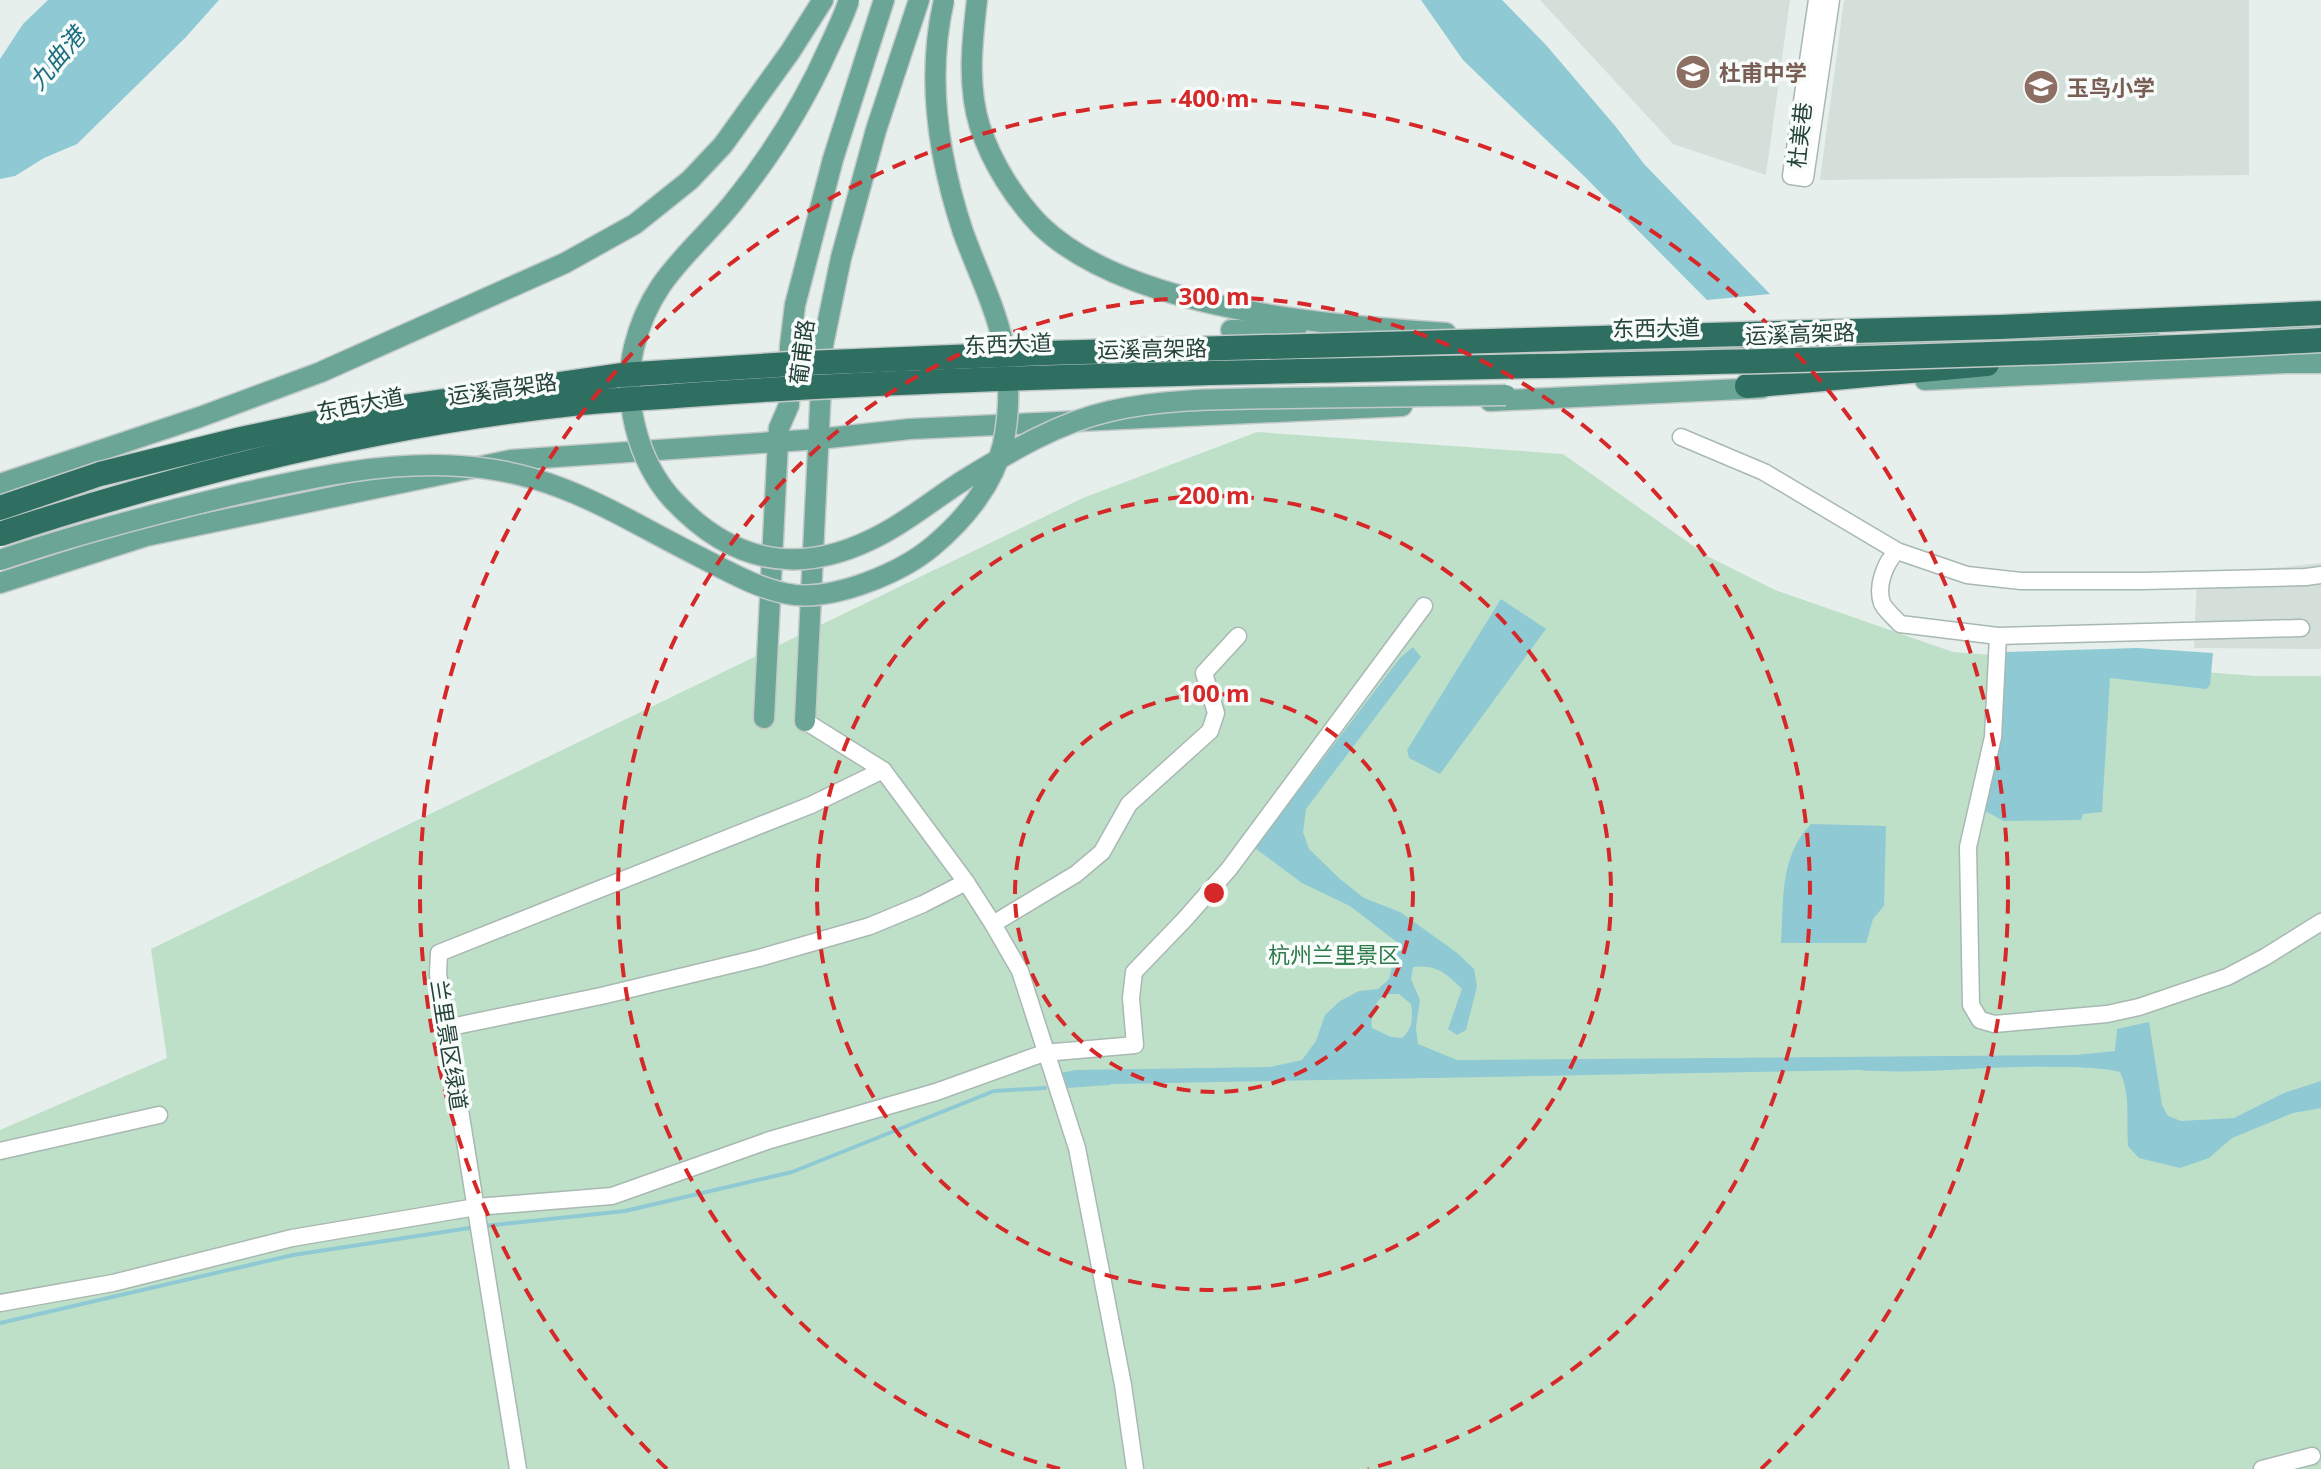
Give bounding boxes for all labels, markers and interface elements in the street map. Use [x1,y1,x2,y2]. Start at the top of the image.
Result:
water label: 九曲港 [20,18,94,96]
school or university icon: 杜甫中学 [1674,53,1712,91]
place label: 杜甫中学 [1719,57,1807,87]
school or university icon: 玉鸟小学 [2022,68,2060,106]
place label: 玉鸟小学 [2067,72,2155,102]
text: 400 m [1179,81,1249,114]
street label: 杜美巷 [1781,101,1817,169]
text: 300 m [1179,279,1249,312]
street label: 东西大道 [1612,311,1700,343]
street label: 运溪高架路 [1745,316,1855,350]
street label: 葡甫路 [782,317,820,387]
street label: 东西大道 [963,326,1053,360]
street label: 运溪高架路 [1097,332,1207,364]
street label: 运溪高架路 [445,365,559,411]
street label: 东西大道 [314,380,406,426]
text: 200 m [1179,478,1249,511]
text: 100 m [1179,676,1249,709]
centre of rings [1200,879,1228,907]
park label: 杭州兰里景区 [1268,939,1400,969]
street label: 兰里景区绿道 [425,977,475,1113]

